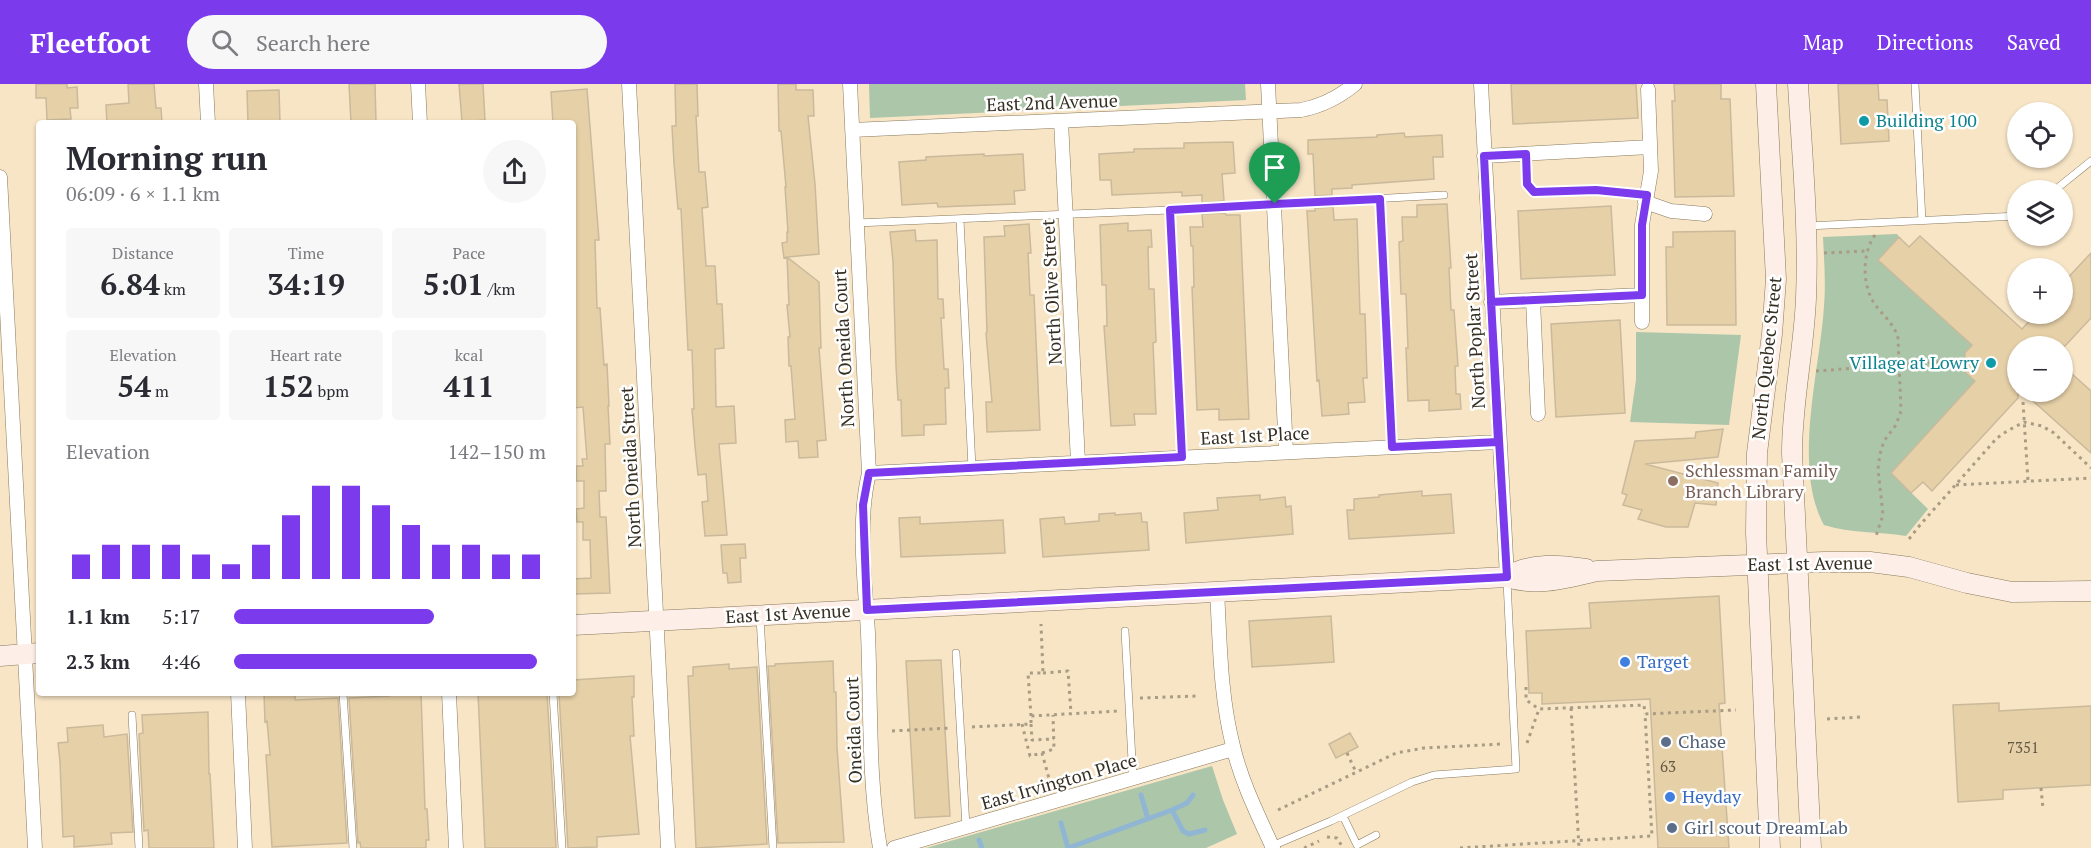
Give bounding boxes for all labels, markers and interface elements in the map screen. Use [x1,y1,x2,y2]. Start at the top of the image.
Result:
search box [187,15,607,69]
text: Fleetfoot [30,24,151,61]
icon: search [208,26,241,59]
text: Search here [256,28,370,57]
text: Map [1803,28,1844,56]
text: Directions [1877,28,1974,56]
text: Saved [2007,28,2061,56]
street label: East 2nd Avenue [986,88,1118,116]
map controls [2007,102,2073,402]
button: locate [2007,102,2073,168]
place label: Building 100 [1876,108,1977,132]
marker: Building 100 [1857,114,1871,128]
text: Morning run [66,136,268,179]
button: share [483,140,546,203]
pin [1249,142,1300,204]
icon: arrive [1258,151,1291,184]
text: 06:09 · 6 × 1.1 km [66,180,220,207]
button: layers [2007,180,2073,246]
street label: North Olive Street [1035,218,1067,366]
text: Distance [112,242,174,264]
text: Time [288,242,324,264]
text: Pace [453,242,485,264]
street label: North Poplar Street [1458,252,1490,409]
button: + [2007,258,2073,324]
text: 6.84 [100,264,160,304]
text: 34:19 [267,264,345,304]
text: 5:01 [423,264,484,304]
street label: North Oneida Court [827,268,859,428]
street label: North Quebec Street [1745,275,1787,441]
text: km [160,278,186,300]
text: /km [484,278,515,300]
button: − [2007,336,2073,402]
text: Elevation [109,344,177,366]
text: Heart rate [270,344,342,366]
text: kcal [455,344,483,366]
place label: Village at Lowry [1849,350,1980,374]
marker: Village at Lowry [1984,356,1998,370]
text: 54 [117,366,151,406]
text: 152 [263,366,314,406]
text: 411 [444,366,494,406]
text: m [151,380,169,402]
text: bpm [314,380,349,402]
street label: North Oneida Street [614,385,646,548]
street label: East 1st Place [1200,420,1310,450]
text: Elevation [66,438,150,465]
text: 142–150 m [447,438,546,465]
place label: Schlessman Family Branch Library [1685,458,1839,503]
marker: Schlessman Family Branch Library [1666,474,1680,488]
street label: East 1st Avenue [1747,550,1873,576]
street label: East 1st Avenue [725,598,851,628]
text: 1.1 km [66,603,130,630]
text: 5:17 [162,603,201,630]
text: 2.3 km [66,648,130,675]
text: 4:46 [162,648,201,675]
place label: Target [1637,649,1689,673]
marker: Target [1618,655,1632,669]
street label: Oneida Court [839,676,867,784]
place label: Chase [1678,729,1726,753]
marker: Chase [1659,735,1673,749]
house number: 7351 [2007,737,2039,757]
street label: East Irvington Place [978,747,1139,815]
house number: 63 [1660,756,1676,776]
place label: Heyday [1682,784,1742,808]
marker: Heyday [1663,790,1677,804]
place label: Girl scout DreamLab [1684,815,1848,839]
marker: Girl scout DreamLab [1665,821,1679,835]

